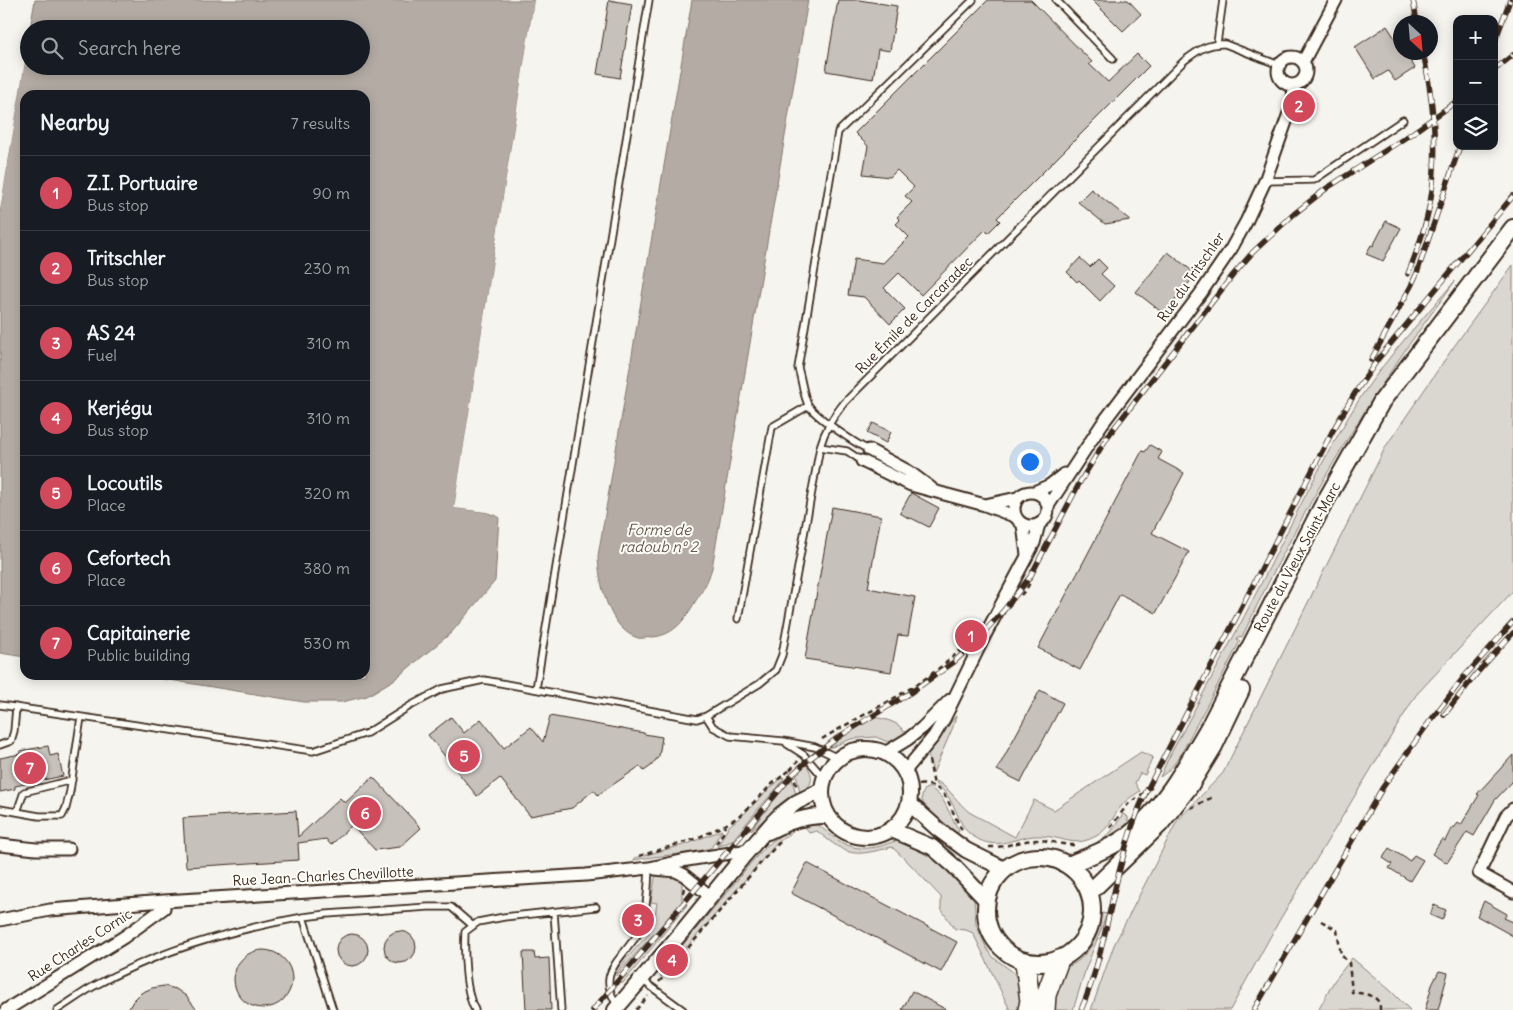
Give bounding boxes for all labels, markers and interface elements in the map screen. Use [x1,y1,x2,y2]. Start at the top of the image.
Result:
north arrow [1393,15,1438,60]
map controls [1453,15,1498,150]
button: + [1453,15,1498,60]
search box [20,20,370,75]
icon: search [38,34,66,62]
text: Search here [78,36,181,60]
button: − [1453,60,1498,105]
pin: 2 [1283,87,1315,125]
button: layers [1453,105,1498,150]
text: Nearby [40,109,110,136]
text: 7 results [291,113,350,133]
text: Z.I. Portuaire [87,171,198,195]
text: 1 [53,183,59,203]
text: 90 m [312,183,350,203]
text: Bus stop [87,195,149,215]
street label: Rue du Tritschler [1153,228,1229,325]
text: Tritschler [87,246,166,270]
street label: Rue Émile de Carcaradec [852,253,976,377]
text: 2 [52,258,60,278]
text: 230 m [304,258,350,278]
text: Bus stop [87,270,149,290]
text: AS 24 [87,321,135,345]
text: 3 [51,333,61,353]
text: 310 m [306,333,350,353]
text: Fuel [87,345,117,365]
text: Kerjégu [87,396,152,420]
text: 4 [51,408,61,428]
text: 310 m [306,408,350,428]
text: Bus stop [87,420,149,440]
your location [1017,449,1043,475]
text: Locoutils [87,471,163,495]
street label: Route du Vieux Saint-Marc [1250,479,1344,635]
text: 5 [51,483,61,503]
text: 320 m [304,483,350,503]
text: Place [87,495,126,515]
water label: Forme de radoub nº 2 [620,520,700,556]
text: Cefortech [87,546,171,570]
text: 6 [51,558,61,578]
text: 380 m [303,558,350,578]
text: Place [87,570,126,590]
pin: 1 [955,617,987,655]
text: Capitainerie [87,621,190,645]
text: 7 [52,633,60,653]
text: 530 m [303,633,350,653]
text: Public building [87,645,190,665]
pin: 5 [448,737,480,775]
pin: 7 [14,749,46,787]
pin: 6 [349,794,381,832]
street label: Rue Jean-Charles Chevillotte [232,862,414,890]
pin: 3 [622,901,654,939]
street label: Rue Charles Cornic [25,905,135,985]
pin: 4 [656,941,688,979]

